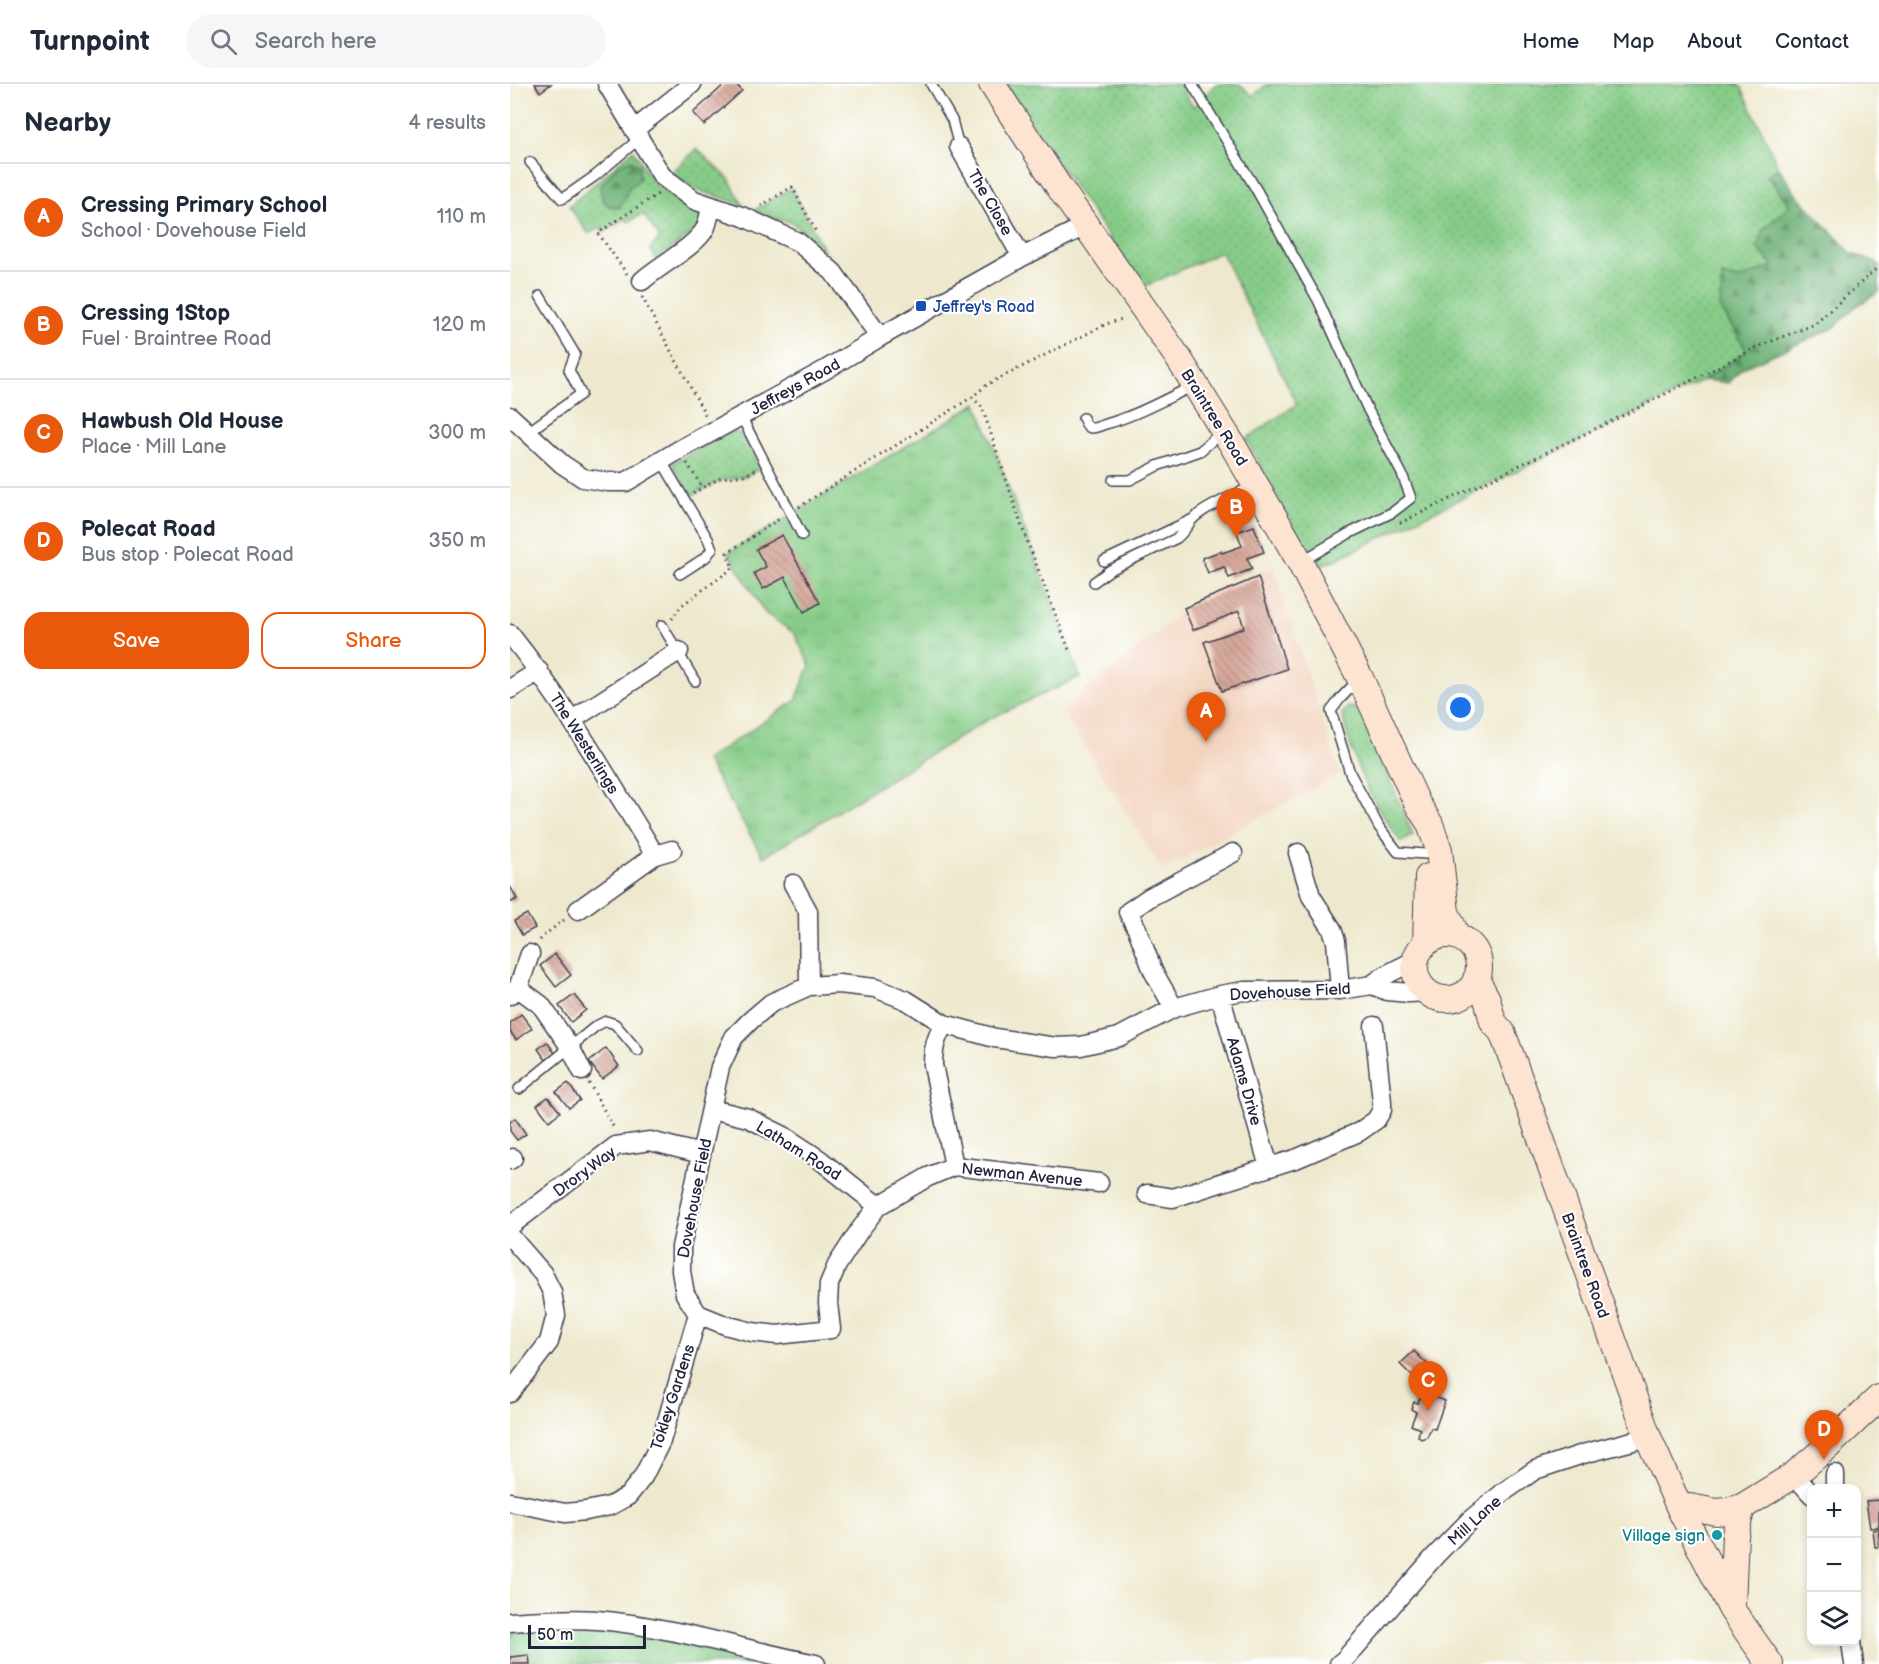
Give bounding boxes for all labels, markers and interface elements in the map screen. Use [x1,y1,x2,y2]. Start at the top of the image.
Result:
search box [186,14,606,68]
text: Turnpoint [30,25,150,58]
icon: search [207,25,240,58]
text: Search here [255,28,377,55]
text: Home [1522,29,1579,54]
text: Map [1612,29,1654,54]
text: About [1687,29,1742,54]
text: Contact [1775,29,1849,54]
text: Nearby [24,108,111,139]
text: 4 results [408,111,486,135]
street label: The Close [963,166,1016,240]
text: Cressing Primary School [81,192,327,219]
text: A [37,205,50,229]
text: 110 m [437,205,486,229]
text: School · Dovehouse Field [81,219,307,243]
place label: Jeffrey's Road [933,298,1035,317]
marker: Jeffrey's Road [914,299,928,313]
text: Cressing 1Stop [81,300,230,327]
text: B [36,313,51,337]
text: 120 m [433,313,486,337]
text: Fuel · Braintree Road [81,327,271,351]
street label: Jeffreys Road [748,355,844,420]
street label: Braintree Road [1176,366,1251,470]
text: Hawbush Old House [81,408,283,435]
text: C [36,421,51,445]
text: 300 m [428,421,486,445]
text: Place · Mill Lane [81,435,226,459]
pin: B [1216,488,1256,538]
text: Polecat Road [81,516,216,543]
text: D [37,529,50,553]
text: 350 m [429,529,486,553]
text: Bus stop · Polecat Road [81,543,294,567]
button: Save [24,612,249,669]
button: Share [261,612,486,669]
street label: The Westerlings [545,690,622,798]
pin: A [1186,692,1226,742]
your location [1446,693,1475,722]
street label: Dovehouse Field [1229,980,1351,1005]
street label: Adams Drive [1222,1035,1265,1128]
street label: Latham Road [752,1118,844,1185]
street label: Dovehouse Field [675,1137,716,1260]
street label: Drory Way [550,1143,620,1201]
street label: Newman Avenue [960,1160,1084,1191]
street label: Braintree Road [1557,1210,1612,1321]
street label: Tokley Gardens [647,1342,700,1453]
pin: C [1408,1362,1448,1411]
pin: D [1804,1410,1844,1460]
map controls [1807,1484,1861,1646]
button: + [1807,1484,1861,1538]
street label: Mill Lane [1444,1492,1506,1550]
place label: Village sign [1622,1527,1705,1546]
marker: Village sign [1710,1528,1724,1542]
button: − [1807,1538,1861,1592]
button: layers [1807,1592,1861,1646]
scale bar [528,1622,646,1650]
text: 50 m [537,1626,573,1645]

